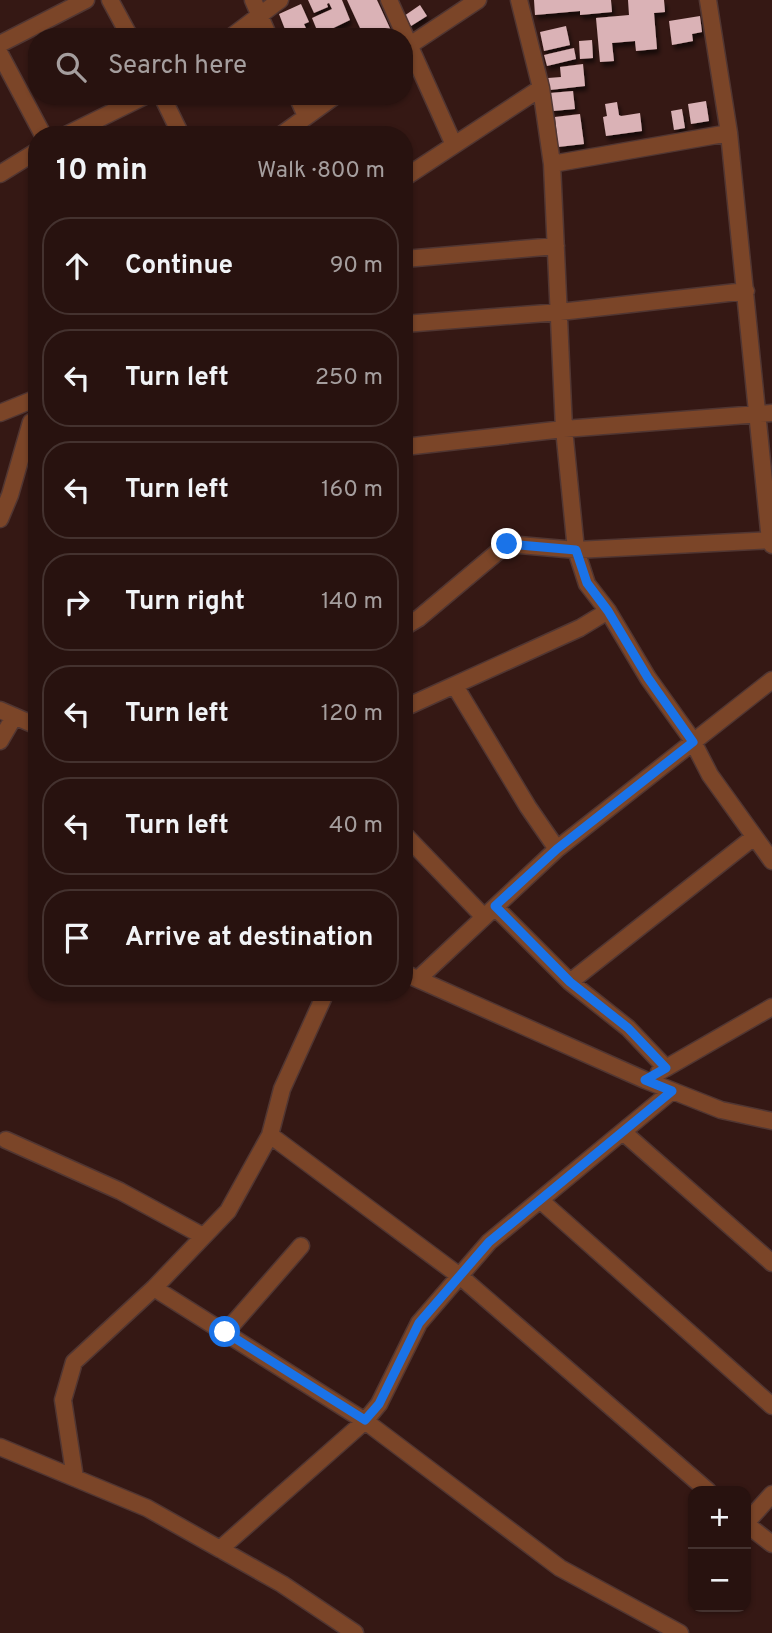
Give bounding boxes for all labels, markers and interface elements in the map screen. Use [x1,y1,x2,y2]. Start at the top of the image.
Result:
search box [28,28,413,105]
icon: search [52,48,90,86]
text: Search here [108,50,247,83]
text: 10 min [56,153,148,190]
text: Walk · 800 m [257,157,385,186]
icon: ahead [58,247,96,285]
text: Continue [125,250,233,283]
text: 90 m [330,252,383,281]
icon: left [58,359,96,397]
text: Turn left [125,362,229,395]
text: 250 m [315,364,383,393]
icon: left [58,471,96,509]
text: Turn left [125,474,229,507]
text: 160 m [321,476,383,505]
route end [491,528,522,559]
icon: right [58,583,96,621]
text: Turn right [125,586,245,619]
text: 140 m [321,588,383,617]
icon: left [58,695,96,733]
text: Turn left [125,698,229,731]
text: 120 m [321,700,383,729]
icon: left [58,807,96,845]
text: Turn left [125,810,229,843]
text: 40 m [329,812,383,841]
icon: arrive [58,919,96,957]
text: Arrive at destination [125,922,373,955]
route start [209,1316,240,1347]
map controls [688,1486,751,1612]
button: + [688,1486,751,1549]
button: − [688,1549,751,1612]

